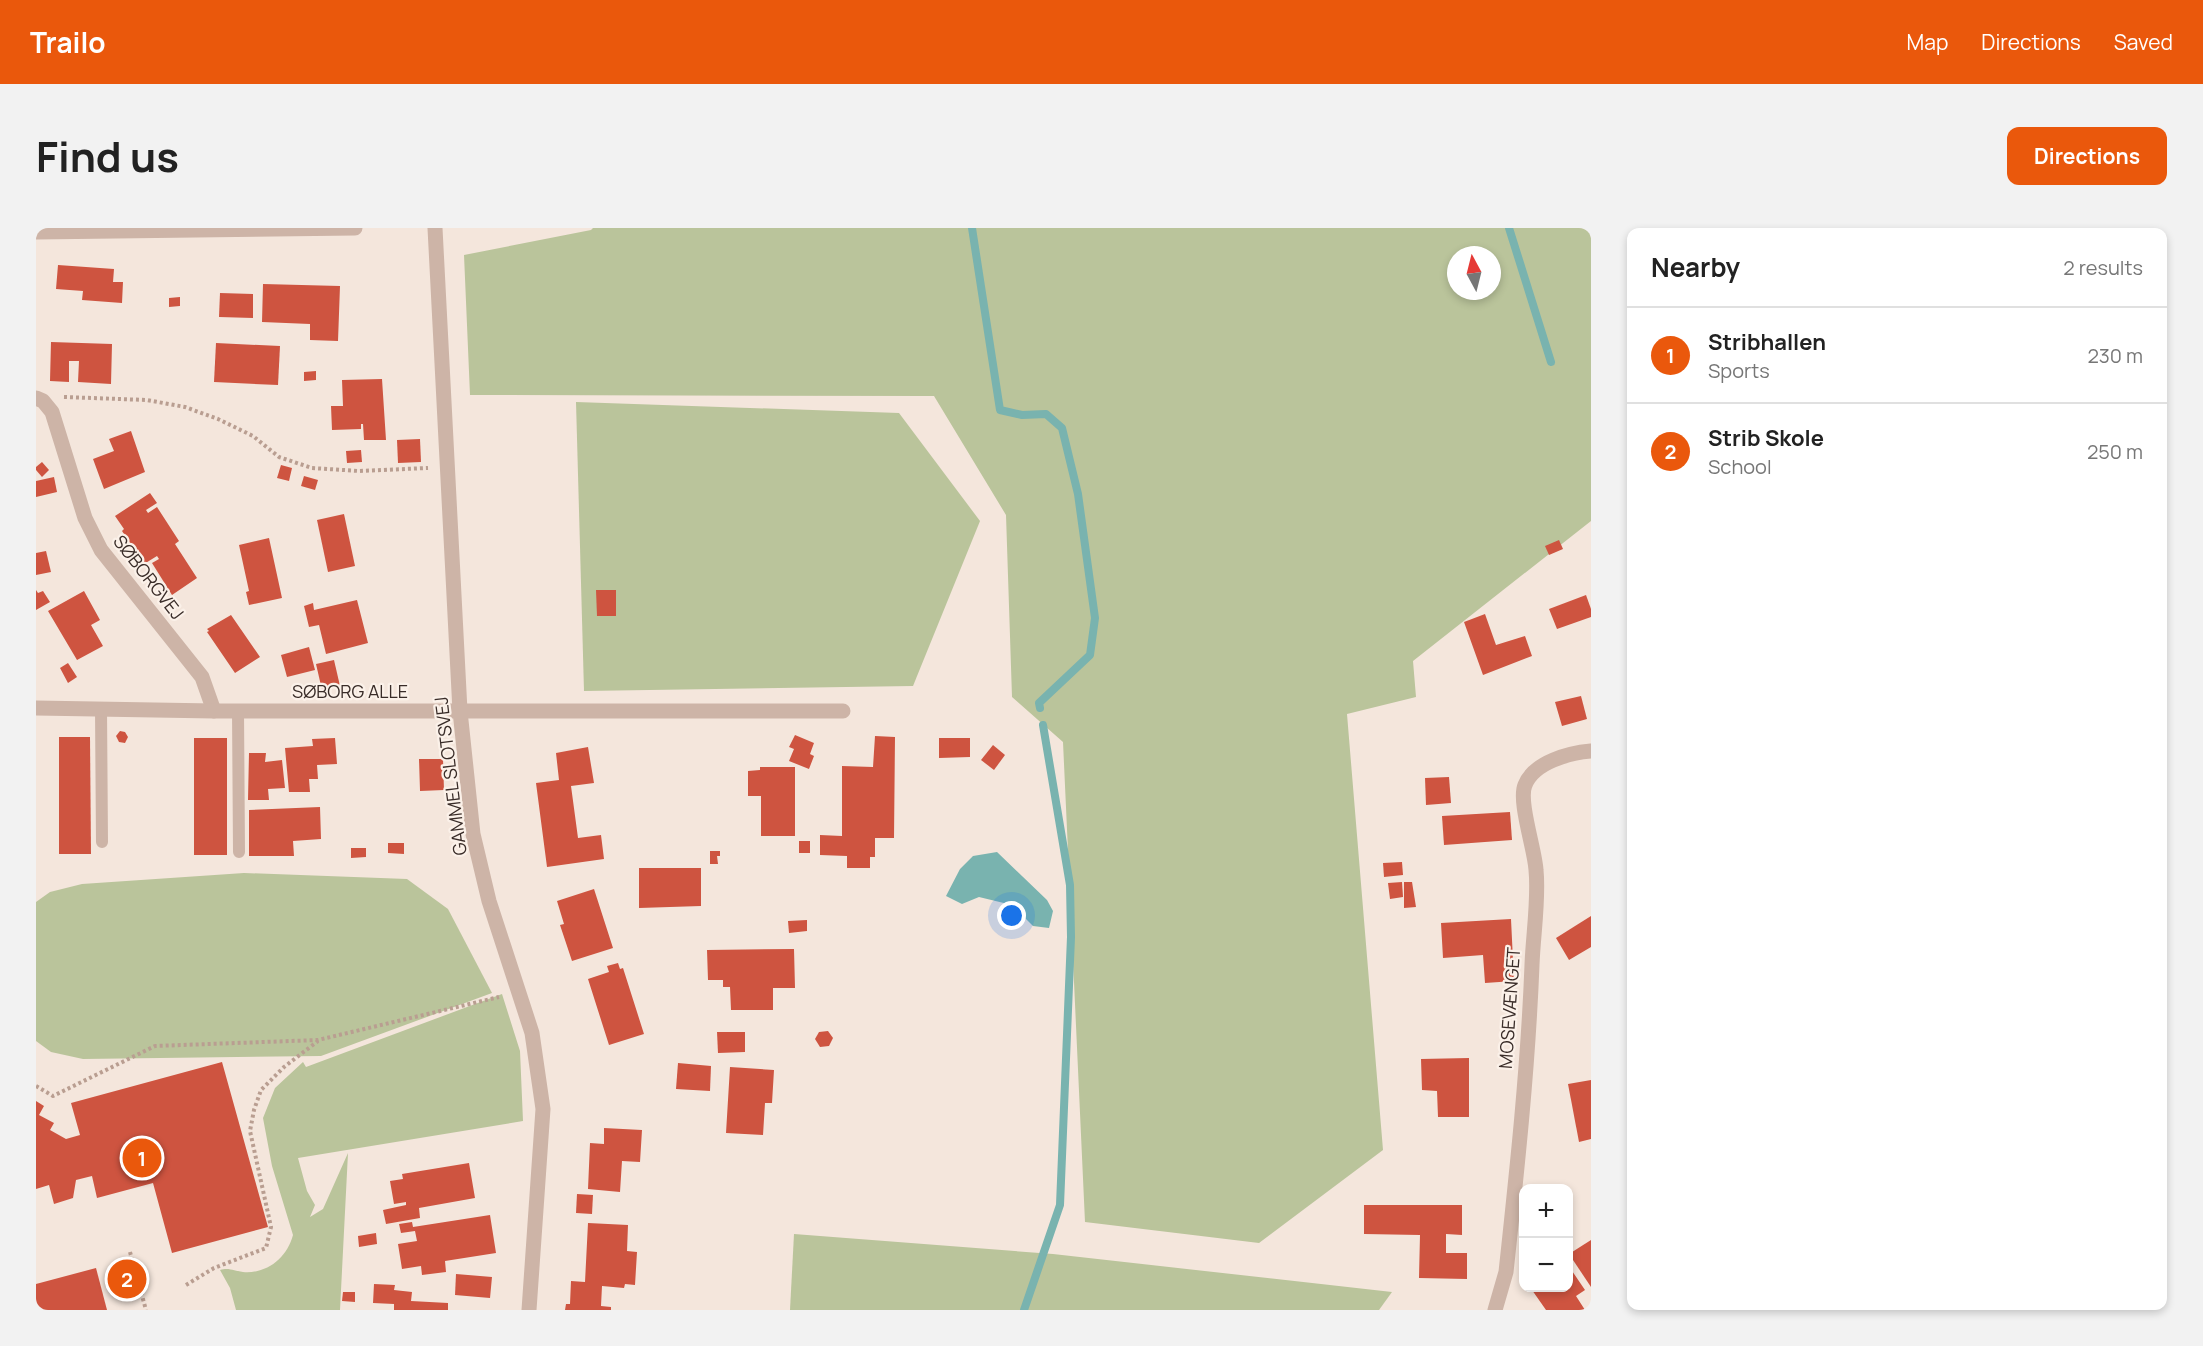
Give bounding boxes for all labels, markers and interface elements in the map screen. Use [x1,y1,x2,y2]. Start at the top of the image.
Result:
text: Trailo [30,23,106,61]
text: Map [1907,28,1948,56]
text: Directions [1981,28,2081,56]
text: Saved [2114,28,2173,56]
text: Find us [36,127,179,185]
button: Directions [2007,127,2167,185]
north arrow [1447,246,1501,300]
text: Nearby [1651,249,1740,285]
text: 2 results [2063,254,2143,281]
text: Stribhallen [1708,327,1826,357]
text: 1 [1666,342,1675,369]
text: 230 m [2087,342,2143,369]
text: Sports [1708,357,1770,384]
text: Strib Skole [1708,423,1824,453]
text: 2 [1665,438,1676,465]
text: 250 m [2087,438,2143,465]
text: School [1708,453,1772,480]
street label: SØBORGVEJ [108,530,190,624]
street label: SØBORG ALLE [292,679,408,703]
street label: GAMMEL SLOTSVEJ [428,695,472,857]
your location [997,901,1026,930]
street label: MOSEVÆNGET [1493,946,1525,1070]
pin: 1 [122,1136,162,1180]
map controls [1519,1184,1573,1292]
button: + [1519,1184,1573,1238]
button: − [1519,1238,1573,1292]
pin: 2 [108,1256,146,1302]

